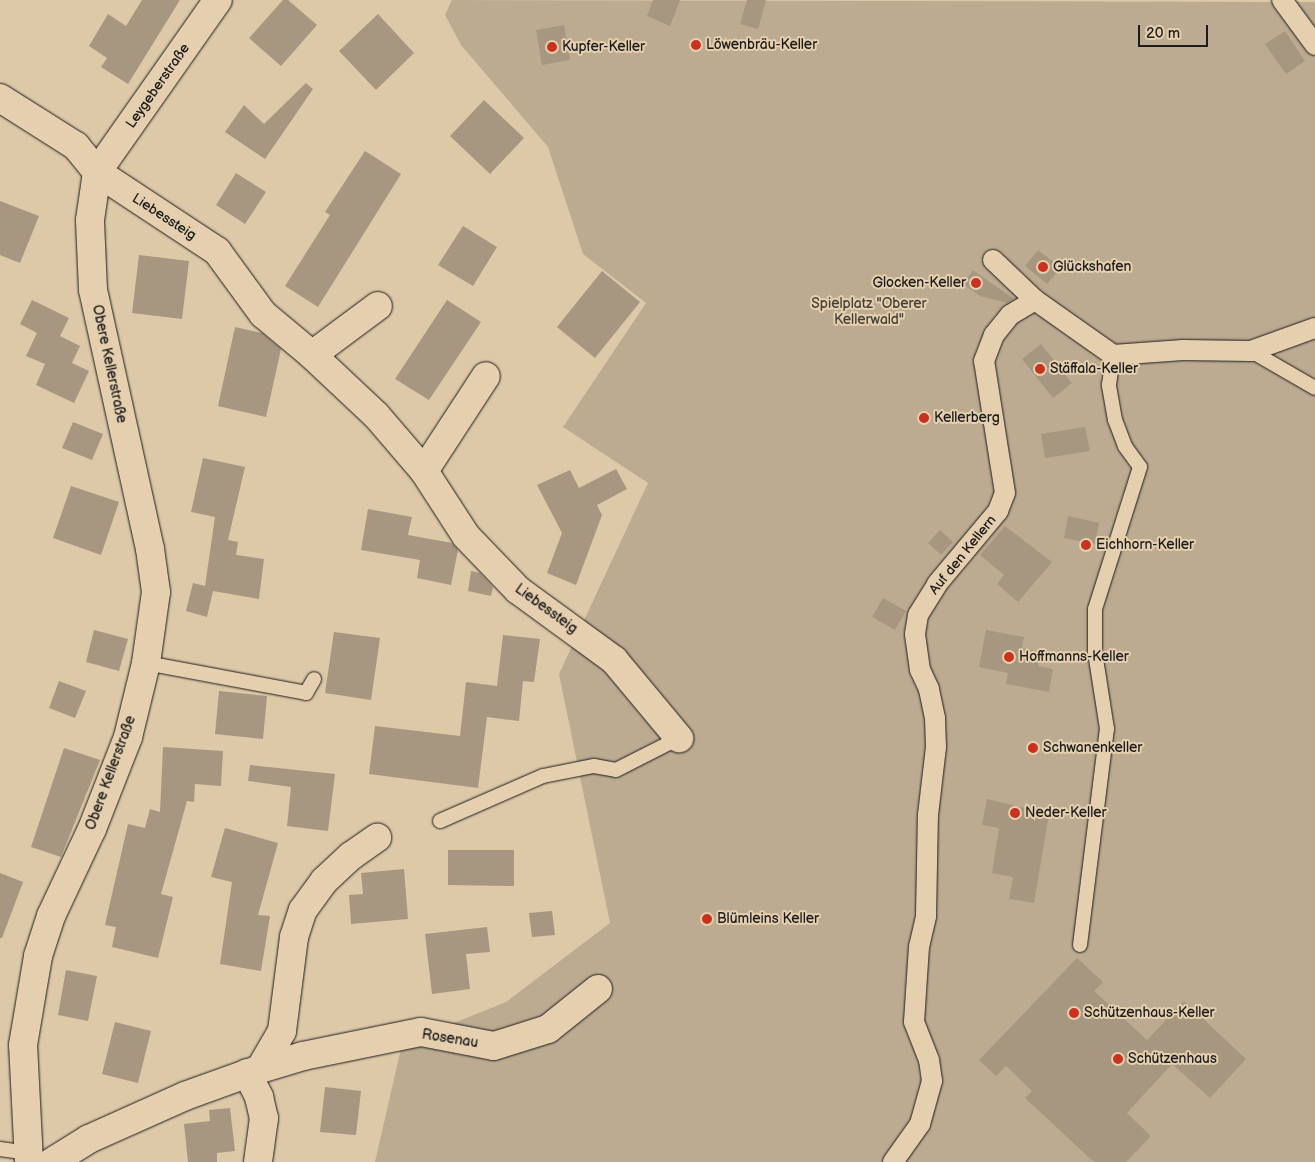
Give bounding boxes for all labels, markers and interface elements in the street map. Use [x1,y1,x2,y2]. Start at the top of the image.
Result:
scale bar [1140,15,1210,47]
text: 20 m [1146,24,1180,43]
place label: Löwenbräu-Keller [706,37,817,53]
place label: Kupfer-Keller [562,39,645,55]
marker: Löwenbräu-Keller [690,39,702,51]
street label: Leygeberstraße [123,40,193,132]
marker: Kupfer-Keller [546,41,558,53]
street label: Liebessteig [129,190,199,244]
place label: Glückshafen [1053,259,1131,275]
marker: Glückshafen [1037,261,1049,273]
place label: Glocken-Keller [872,275,966,291]
marker: Glocken-Keller [970,277,982,289]
park label: Spielplatz "Oberer Kellerwald" [811,296,927,328]
street label: Obere Kellerstraße [88,303,130,425]
place label: Stäffala-Keller [1050,361,1138,377]
marker: Stäffala-Keller [1034,363,1046,375]
place label: Kellerberg [934,410,1000,426]
marker: Kellerberg [918,412,930,424]
street label: Auf den Kellern [926,512,1000,598]
place label: Eichhorn-Keller [1096,537,1194,553]
marker: Eichhorn-Keller [1080,539,1092,551]
street label: Liebessteig [511,581,581,637]
place label: Hoffmanns-Keller [1019,649,1129,665]
marker: Hoffmanns-Keller [1003,651,1015,663]
street label: Obere Kellerstraße [83,714,139,832]
place label: Schwanenkeller [1043,740,1142,756]
marker: Schwanenkeller [1027,742,1039,754]
place label: Neder-Keller [1025,805,1107,821]
marker: Neder-Keller [1009,807,1021,819]
place label: Blümleins Keller [717,911,819,927]
marker: Blümleins Keller [701,913,713,925]
place label: Schützenhaus-Keller [1084,1005,1215,1021]
marker: Schützenhaus-Keller [1068,1007,1080,1019]
street label: Rosenau [421,1026,479,1052]
place label: Schützenhaus [1128,1051,1217,1067]
marker: Schützenhaus [1112,1053,1124,1065]

